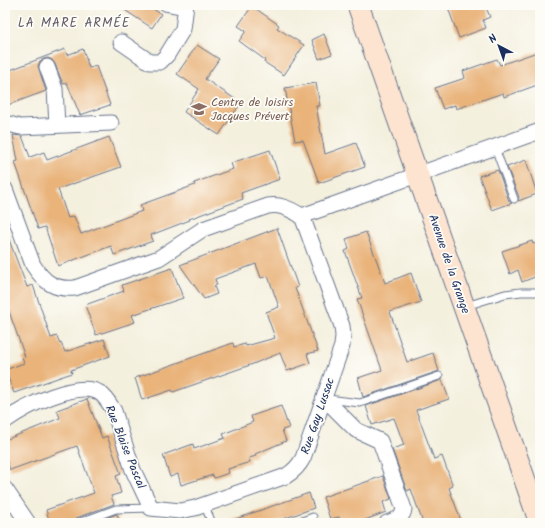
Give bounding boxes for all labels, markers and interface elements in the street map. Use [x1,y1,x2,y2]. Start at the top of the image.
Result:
district label: LA MARE ARMÉE [18,13,130,34]
north arrow [479,26,519,66]
text: N [485,30,502,48]
place label: Centre de loisirs Jacques Prévert [211,93,293,126]
school or university icon: Centre de loisirs Jacques Prévert [190,100,208,118]
street label: Avenue de la Grange [423,212,475,317]
street label: Rue Gay Lussac [296,375,340,457]
street label: Rue Blaise Pascal [100,402,150,492]

